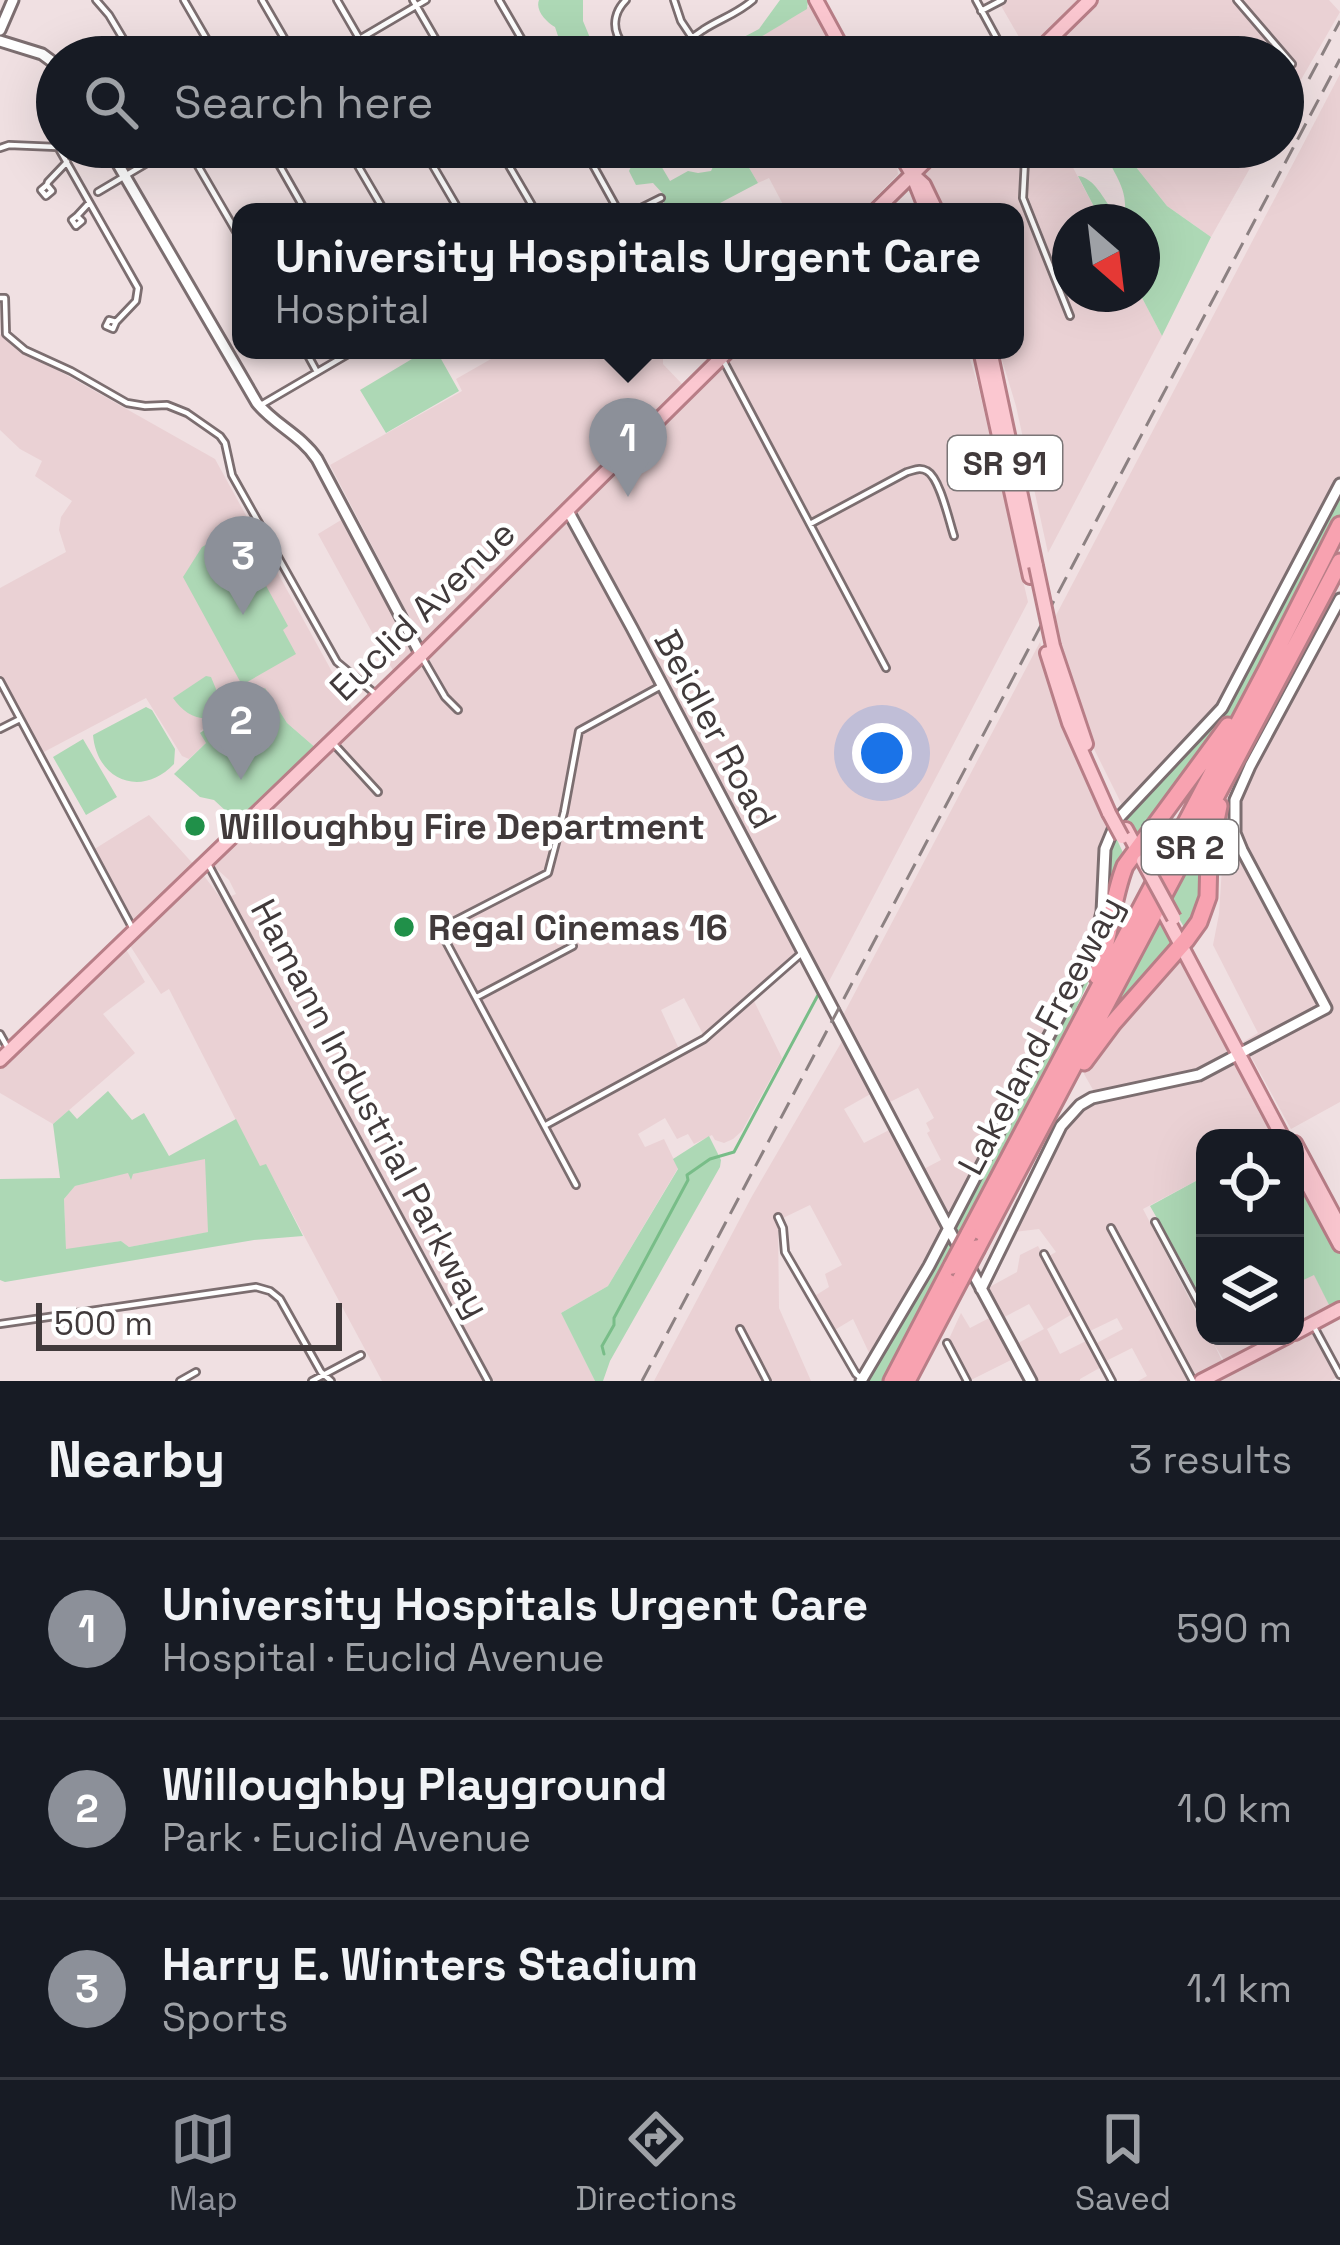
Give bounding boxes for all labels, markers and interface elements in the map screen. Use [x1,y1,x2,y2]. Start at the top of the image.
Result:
search box [36,36,1304,168]
icon: search [78,69,144,135]
text: Search here [174,74,433,131]
popup [232,203,1024,359]
north arrow [1052,204,1160,312]
text: University Hospitals Urgent Care [275,228,981,285]
text: Hospital [275,285,430,334]
pin: 1 [589,398,667,497]
road number: SR 91 [948,436,1062,490]
street label: Euclid Avenue [320,511,525,711]
pin: 3 [204,516,282,615]
street label: Beidler Road [644,622,787,837]
pin: 2 [202,681,280,780]
your location [852,723,912,783]
place label: Willoughby Fire Department [219,804,705,850]
marker: Willoughby Fire Department [182,813,208,839]
road number: SR 2 [1142,820,1238,874]
street label: Lakeland Freeway [948,888,1134,1183]
street label: Hamann Industrial Parkway [240,891,500,1326]
place label: Regal Cinemas 16 [428,905,728,951]
marker: Regal Cinemas 16 [391,914,417,940]
map controls [1196,1129,1304,1345]
button: locate [1196,1129,1304,1237]
button: layers [1196,1237,1304,1345]
scale bar [36,1297,342,1350]
text: 500 m [54,1303,153,1345]
text: Nearby [48,1427,225,1492]
text: 3 results [1129,1435,1292,1484]
text: University Hospitals Urgent Care [162,1576,868,1633]
text: 1 [78,1604,96,1653]
text: 590 m [1176,1604,1292,1653]
text: Hospital · Euclid Avenue [162,1633,605,1682]
text: Willoughby Playground [162,1756,668,1813]
text: 2 [75,1784,99,1833]
text: 1.0 km [1177,1784,1292,1833]
text: Park · Euclid Avenue [162,1813,531,1862]
text: Harry E. Winters Stadium [162,1936,698,1993]
text: 3 [75,1964,99,2013]
text: 1.1 km [1187,1964,1292,2013]
text: Sports [162,1993,288,2042]
tab: Map [169,2106,238,2220]
tab: Directions [575,2106,737,2220]
tab: Saved [1075,2106,1171,2220]

